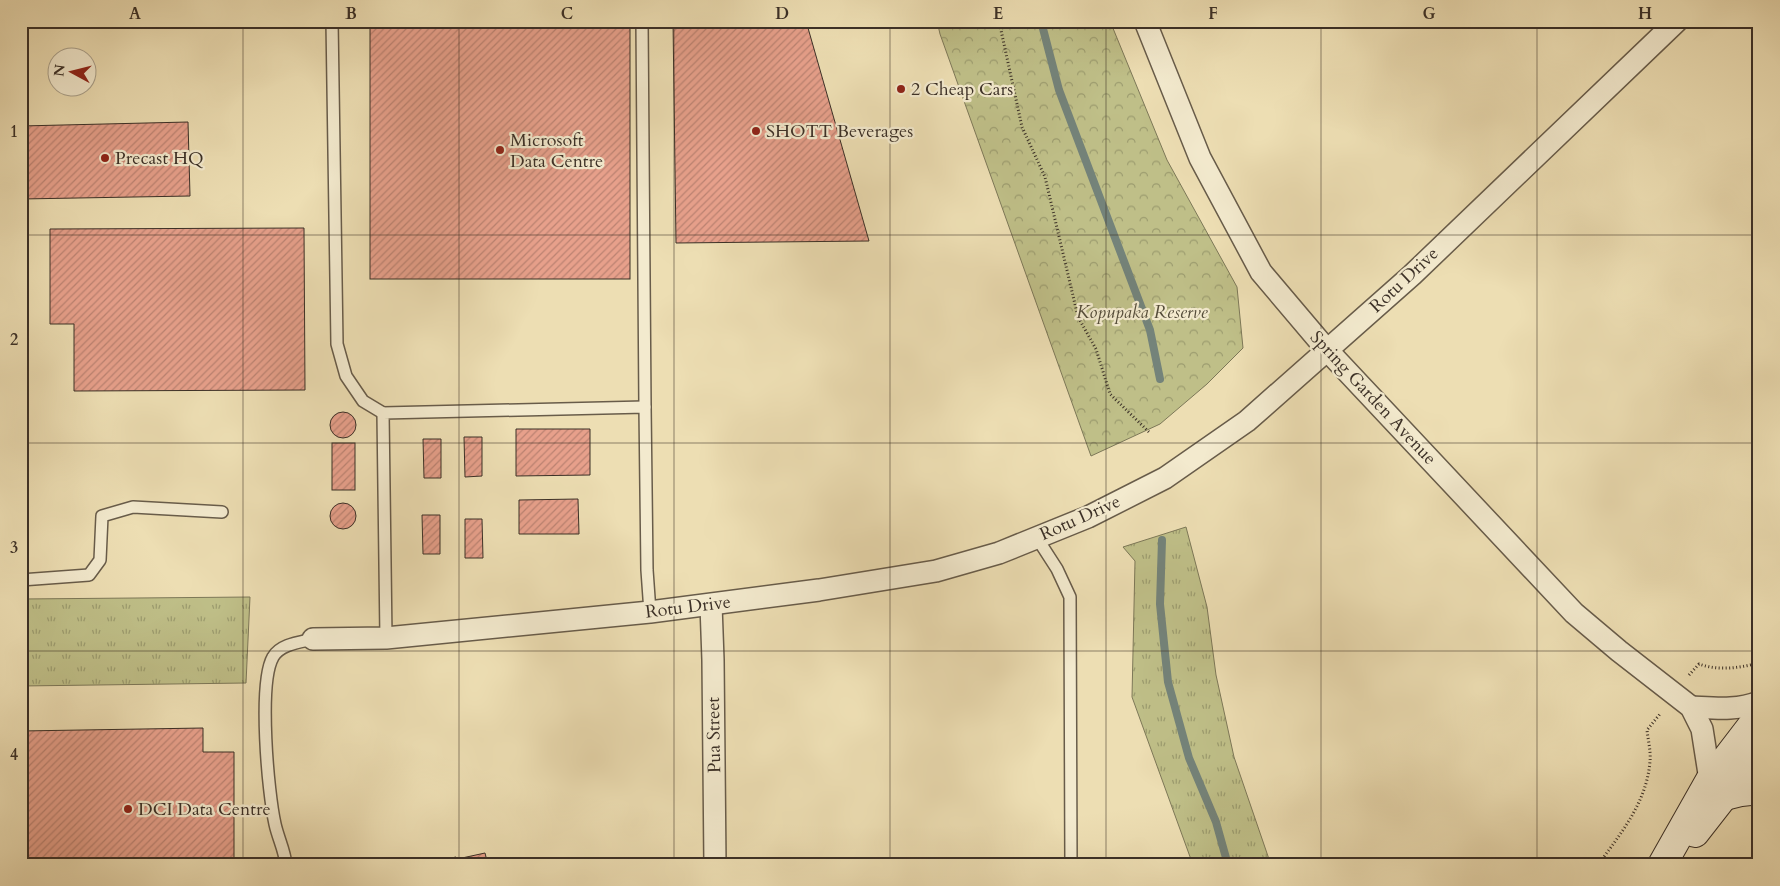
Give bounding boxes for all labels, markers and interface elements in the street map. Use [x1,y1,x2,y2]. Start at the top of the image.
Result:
text: A [129,3,141,25]
text: B [345,3,357,25]
text: C [561,3,573,25]
text: D [775,3,789,25]
text: E [993,3,1003,25]
text: F [1208,3,1218,25]
text: G [1422,3,1436,25]
text: H [1638,3,1652,25]
north arrow [48,48,98,98]
text: N [49,63,70,78]
place label: 2 Cheap Cars [911,77,1013,102]
marker: 2 Cheap Cars [895,83,907,95]
place label: SHOTT Beverages [766,119,913,144]
text: 1 [10,121,18,143]
marker: SHOTT Beverages [750,125,762,137]
place label: Microsoft Data Centre [510,128,603,174]
marker: Microsoft Data Centre [494,144,506,156]
place label: Precast HQ [115,146,204,171]
marker: Precast HQ [99,152,111,164]
street label: Rotu Drive [1364,241,1444,319]
park label: Kopupaka Reserve [1076,300,1209,325]
street label: Spring Garden Avenue [1304,325,1442,471]
text: 2 [10,329,18,351]
street label: Rotu Drive [1036,489,1124,547]
text: 3 [10,537,18,559]
street label: Rotu Drive [644,589,732,625]
street label: Pua Street [701,696,727,773]
text: 4 [10,744,18,766]
place label: DCI Data Centre [138,797,271,822]
marker: DCI Data Centre [122,803,134,815]

